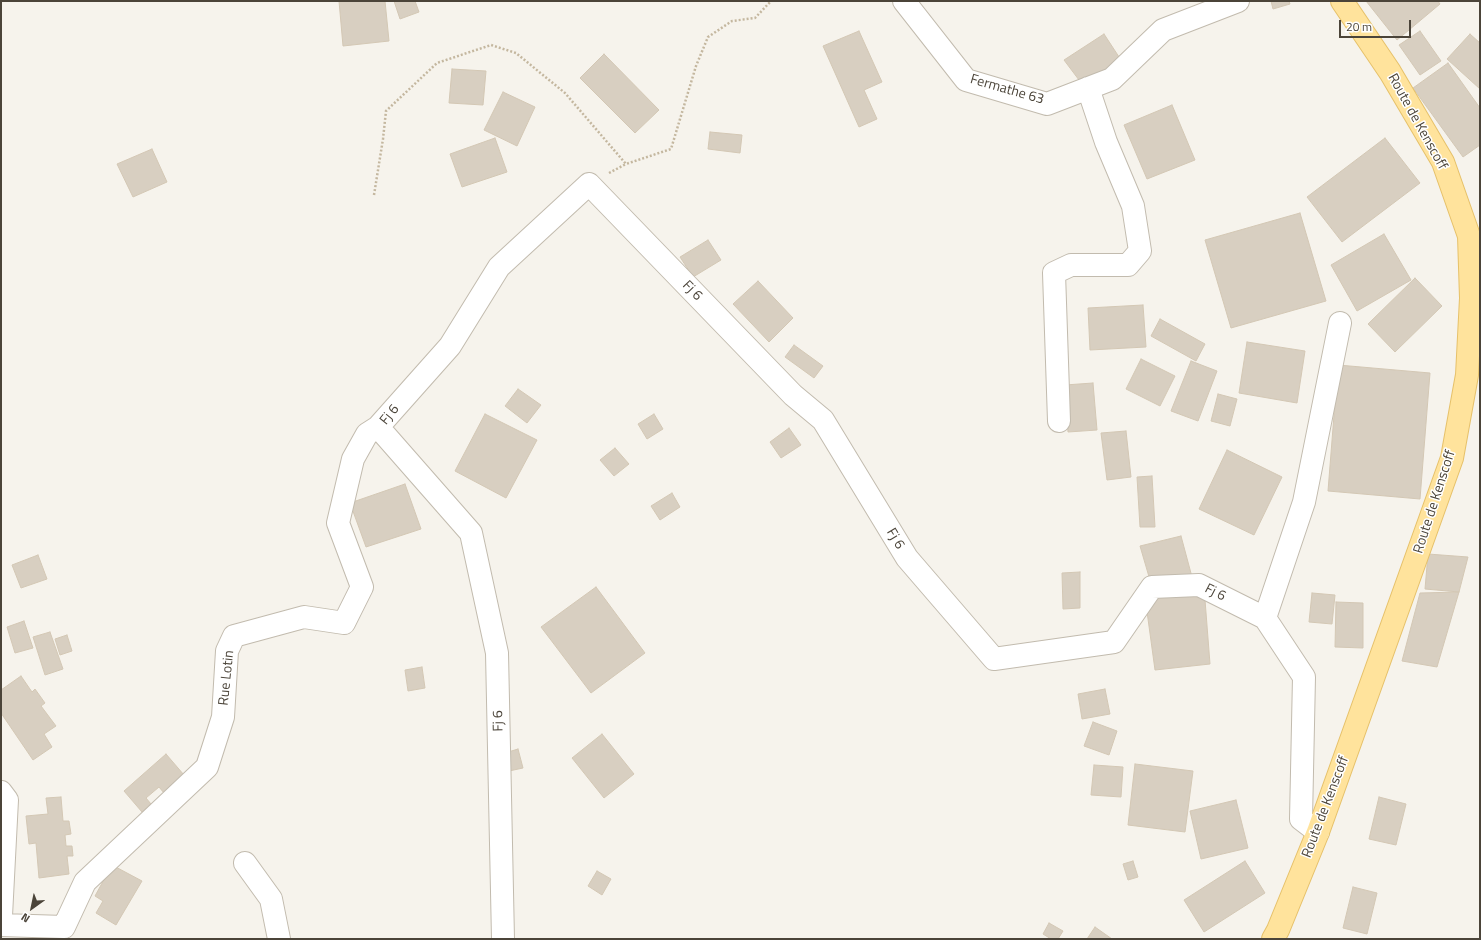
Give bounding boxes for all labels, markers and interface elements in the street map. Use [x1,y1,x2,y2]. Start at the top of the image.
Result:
scale bar [1341,12,1413,38]
text: 20 m [1346,17,1372,36]
street label: Fermathe 63 [968,71,1046,109]
street label: Route de Kenscoff [1384,71,1450,173]
street label: Fj 6 [679,277,705,305]
street label: Fj 6 [377,401,403,429]
street label: Route de Kenscoff [1410,448,1460,556]
street label: Fj 6 [882,526,908,552]
street label: Fj 6 [1202,581,1228,605]
street label: Rue Lotin [216,649,238,707]
street label: Fj 6 [490,710,508,732]
street label: Route de Kenscoff [1299,754,1353,860]
north arrow [12,888,52,928]
text: N [18,909,33,927]

